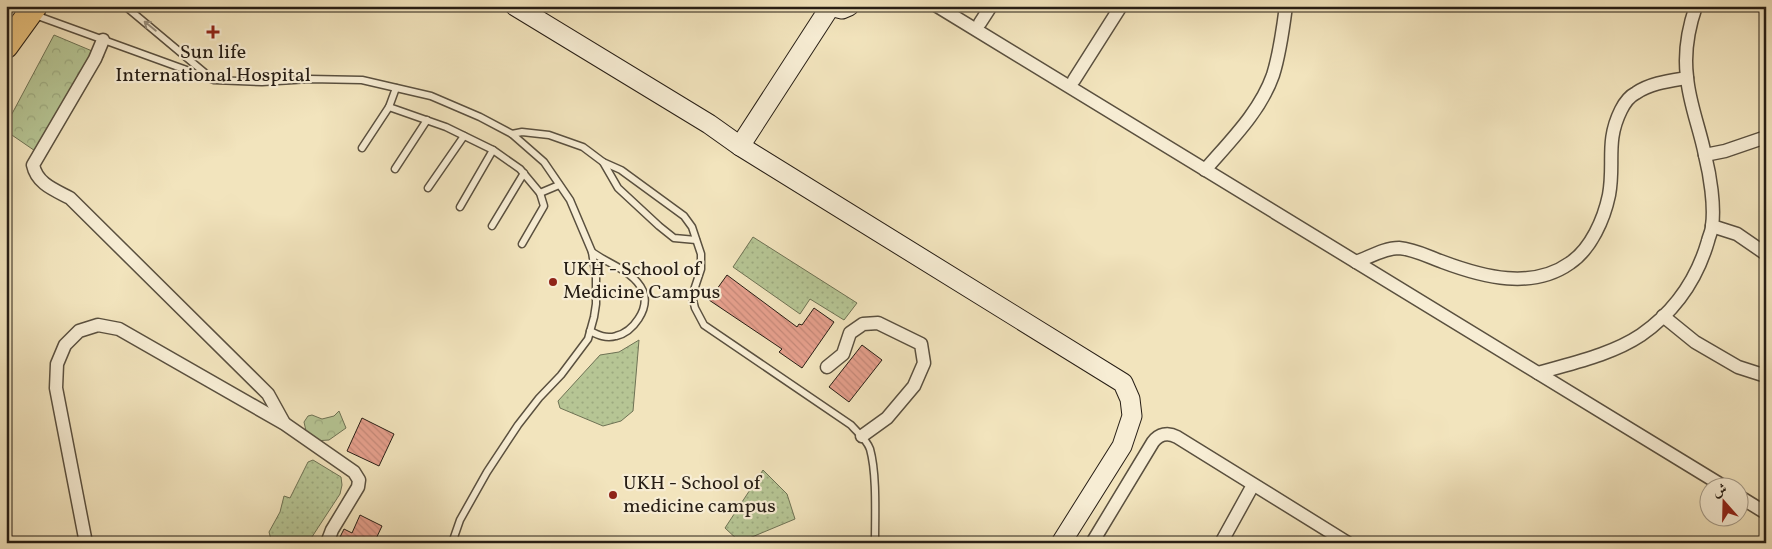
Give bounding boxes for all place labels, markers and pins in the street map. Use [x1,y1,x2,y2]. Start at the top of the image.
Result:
marker: Sun life International Hospital [206,25,220,39]
place label: Sun life International Hospital [115,39,311,90]
place label: UKH - School of Medicine Campus [563,256,720,307]
marker: UKH - School of Medicine Campus [547,276,559,288]
place label: UKH - School of medicine campus [623,470,776,521]
marker: UKH - School of medicine campus [607,489,619,501]

